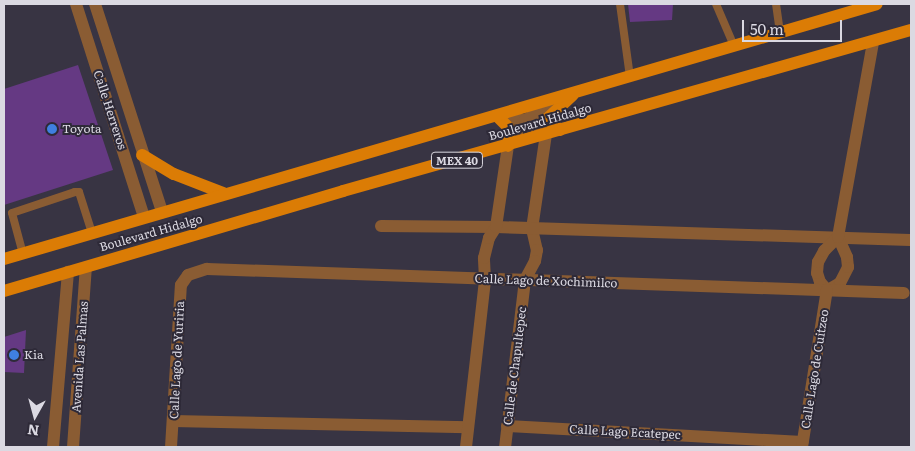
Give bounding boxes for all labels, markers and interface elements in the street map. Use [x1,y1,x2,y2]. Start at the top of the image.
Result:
scale bar [745,10,845,42]
text: 50 m [750,17,784,40]
street label: Calle Herreros [90,69,130,151]
street label: Boulevard Hidalgo [487,100,593,144]
place label: Toyota [62,122,102,136]
marker: Toyota [46,123,58,135]
road number: MEX 40 [431,152,483,168]
street label: Boulevard Hidalgo [98,211,204,255]
street label: Calle Lago de Xochimilco [474,271,618,291]
street label: Avenida Las Palmas [69,301,91,413]
street label: Calle Lago de Yuriria [167,301,187,419]
street label: Calle de Chapultepec [501,306,529,426]
street label: Calle Lago de Cuitzeo [798,308,832,430]
place label: Kia [24,348,44,362]
marker: Kia [8,349,20,361]
north arrow [10,391,60,441]
text: N [26,420,40,442]
street label: Calle Lago Ecatepec [569,422,681,442]

